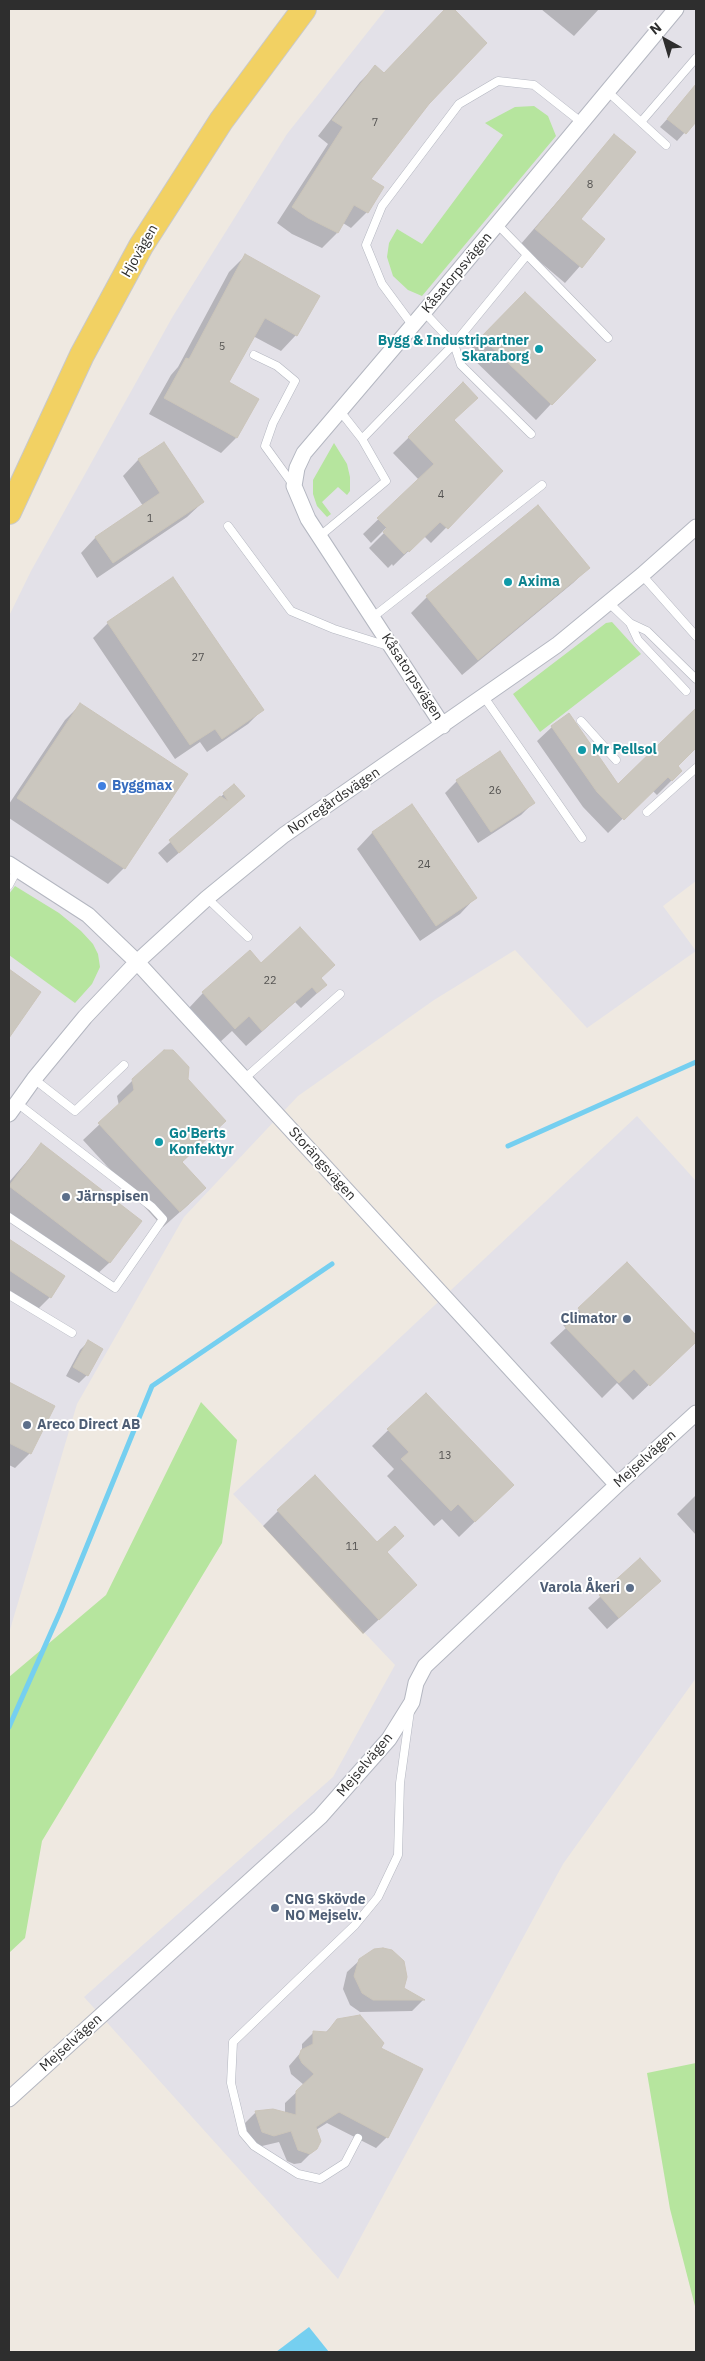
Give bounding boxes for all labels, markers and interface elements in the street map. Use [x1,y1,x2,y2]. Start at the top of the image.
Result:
north arrow [640,15,690,65]
text: N [646,18,665,39]
house number: 7 [372,116,378,130]
house number: 8 [587,178,593,192]
street label: Hjovägen [118,222,162,280]
street label: Kåsatorpsvägen [418,229,496,317]
place label: Bygg & Industripartner Skaraborg [378,333,529,366]
house number: 5 [219,340,225,354]
marker: Bygg & Industripartner Skaraborg [533,343,545,355]
house number: 4 [438,488,444,502]
house number: 1 [147,512,153,526]
place label: Axima [518,574,560,590]
marker: Axima [502,576,514,588]
street label: Kåsatorpsvägen [378,630,446,724]
house number: 27 [191,651,205,665]
place label: Mr Pellsol [592,742,657,758]
marker: Mr Pellsol [576,744,588,756]
street label: Norregårdsvägen [285,764,383,838]
place label: Byggmax [112,778,172,794]
marker: Byggmax [96,780,108,792]
house number: 26 [488,784,502,798]
house number: 24 [417,858,431,872]
house number: 22 [263,974,277,988]
street label: Storängsvägen [285,1124,359,1204]
place label: Go'Berts Konfektyr [169,1126,234,1158]
marker: Go'Berts Konfektyr [153,1136,165,1148]
place label: Järnspisen [76,1189,149,1205]
marker: Järnspisen [60,1191,72,1203]
place label: Climator [560,1311,617,1327]
marker: Climator [621,1313,633,1325]
place label: Areco Direct AB [37,1417,140,1433]
marker: Areco Direct AB [21,1419,33,1431]
street label: Mejselvägen [610,1427,680,1491]
house number: 13 [438,1449,452,1463]
house number: 11 [345,1540,359,1554]
place label: Varola Åkeri [540,1580,620,1596]
marker: Varola Åkeri [624,1582,636,1594]
street label: Mejselvägen [334,1730,396,1800]
place label: CNG Skövde NO Mejselv. [285,1892,366,1924]
marker: CNG Skövde NO Mejselv. [269,1902,281,1914]
street label: Mejselvägen [36,2011,106,2075]

